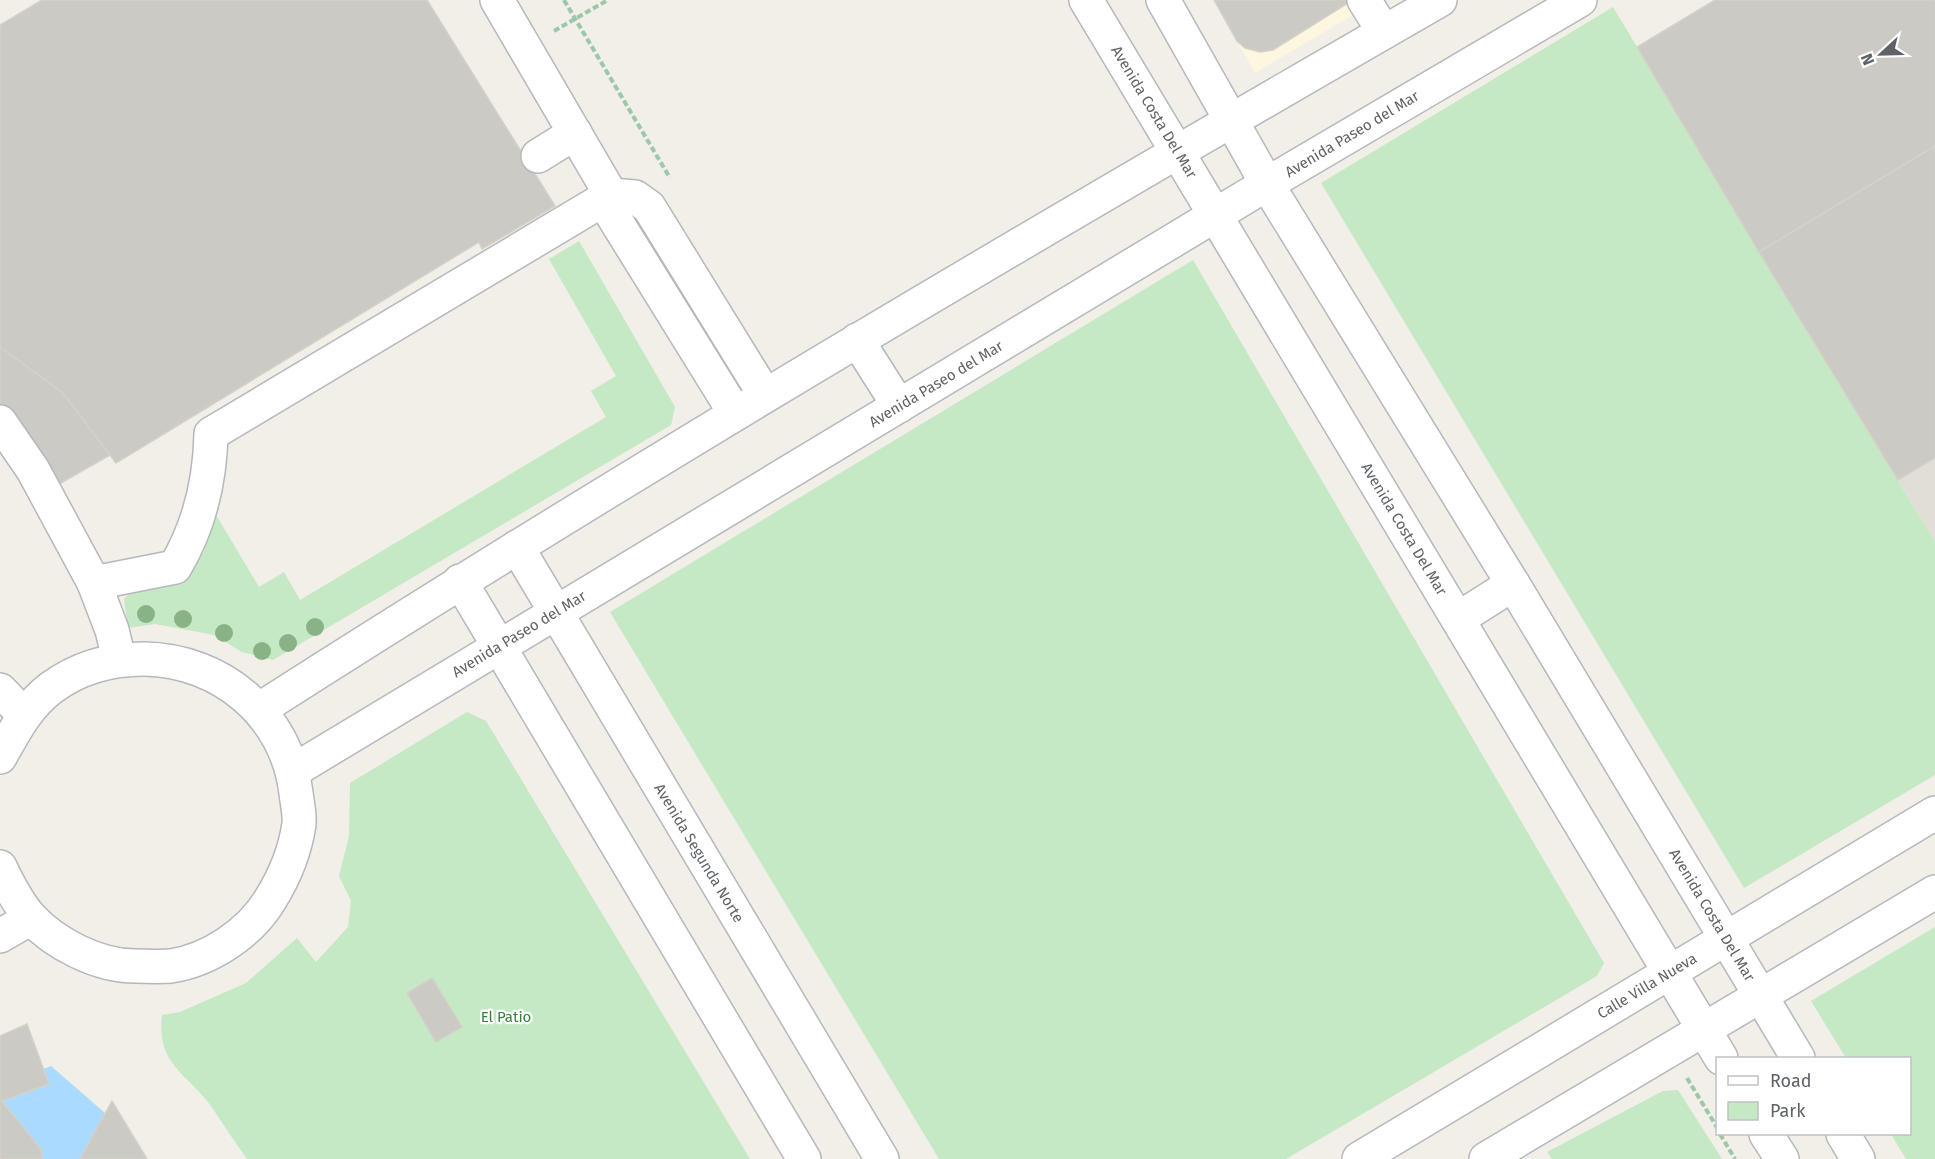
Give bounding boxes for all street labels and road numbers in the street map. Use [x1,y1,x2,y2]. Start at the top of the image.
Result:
street label: Avenida Costa Del Mar [1107,42,1201,182]
street label: Avenida Paseo del Mar [1282,87,1422,181]
street label: Avenida Paseo del Mar [866,337,1006,431]
street label: Avenida Costa Del Mar [1357,459,1451,599]
street label: Avenida Paseo del Mar [449,587,589,681]
street label: Avenida Segunda Norte [650,780,748,926]
street label: Avenida Costa Del Mar [1665,845,1759,985]
street label: Calle Villa Nueva [1594,949,1700,1023]

